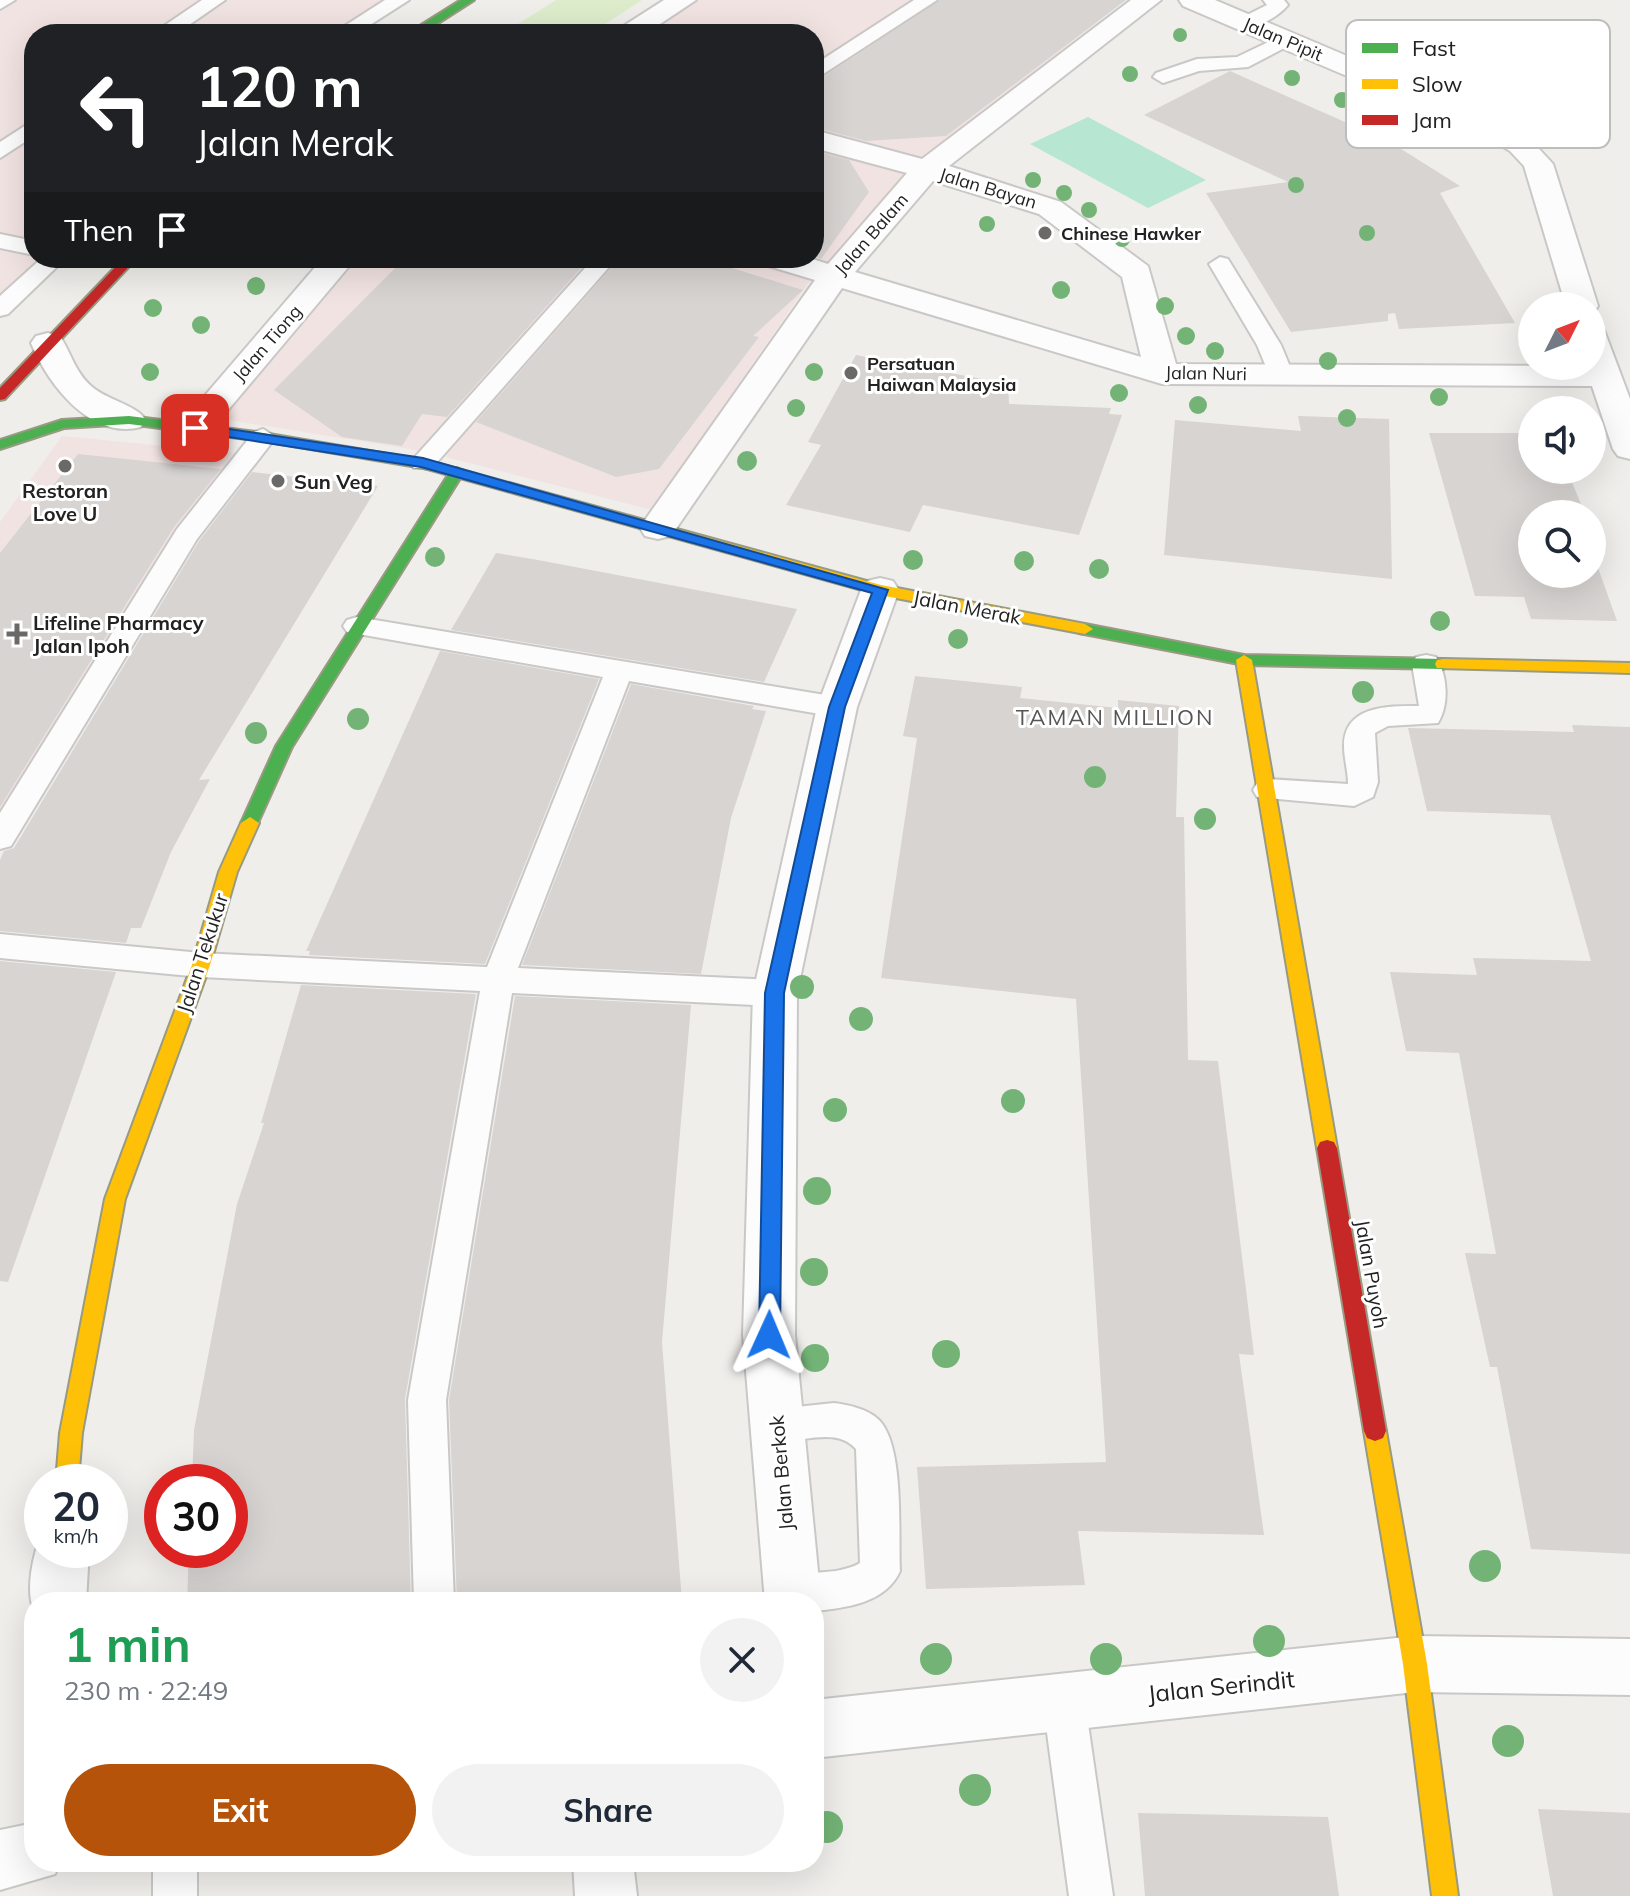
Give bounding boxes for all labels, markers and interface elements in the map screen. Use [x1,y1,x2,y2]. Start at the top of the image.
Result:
street label: Jalan Pipit [1240,12,1326,66]
legend [1346,20,1610,148]
text: Fast [1412,34,1456,62]
text: 120 m [196,51,363,121]
icon: left [64,56,168,160]
text: Slow [1412,70,1462,98]
text: Jam [1412,106,1452,134]
text: Jalan Merak [196,120,394,165]
street label: Jalan Bayan [936,162,1040,214]
street label: Jalan Balam [829,188,913,280]
icon: arrive [150,208,194,252]
text: Then [64,211,134,249]
place label: Chinese Hawker [1061,222,1202,245]
marker: Chinese Hawker [1036,224,1054,242]
north arrow [1518,292,1606,380]
map controls [1518,292,1606,588]
street label: Jalan Tiong [228,300,306,386]
place label: Persatuan Haiwan Malaysia [867,352,1017,396]
street label: Jalan Nuri [1165,361,1247,385]
marker: Persatuan Haiwan Malaysia [842,364,860,382]
pin [161,394,229,462]
button: sound [1518,396,1606,484]
icon: arrive [173,406,217,450]
marker: Restoran Love U [56,457,74,475]
place label: Sun Veg [294,469,373,494]
marker: Sun Veg [269,472,287,490]
place label: Restoran Love U [22,478,108,526]
button: search [1518,500,1606,588]
street label: Jalan Merak [911,584,1024,630]
place label: Lifeline Pharmacy Jalan Ipoh [33,610,204,658]
marker: Lifeline Pharmacy Jalan Ipoh [8,625,26,643]
district label: TAMAN MILLION [1016,703,1214,731]
street label: Jalan Tekukur [171,889,233,1016]
street label: Jalan Puyoh [1350,1218,1394,1330]
position arrow [727,1293,811,1377]
street label: Jalan Berkok [763,1414,798,1532]
speed limit sign: 30 [144,1464,248,1568]
text: 20 [52,1481,100,1531]
text: km/h [53,1523,99,1548]
text: 1 min [64,1614,191,1674]
button: close [700,1618,784,1702]
street label: Jalan Serindit [1146,1663,1296,1709]
text: 230 m · 22:49 [64,1674,228,1707]
button: Exit [64,1764,416,1856]
button: Share [432,1764,784,1856]

